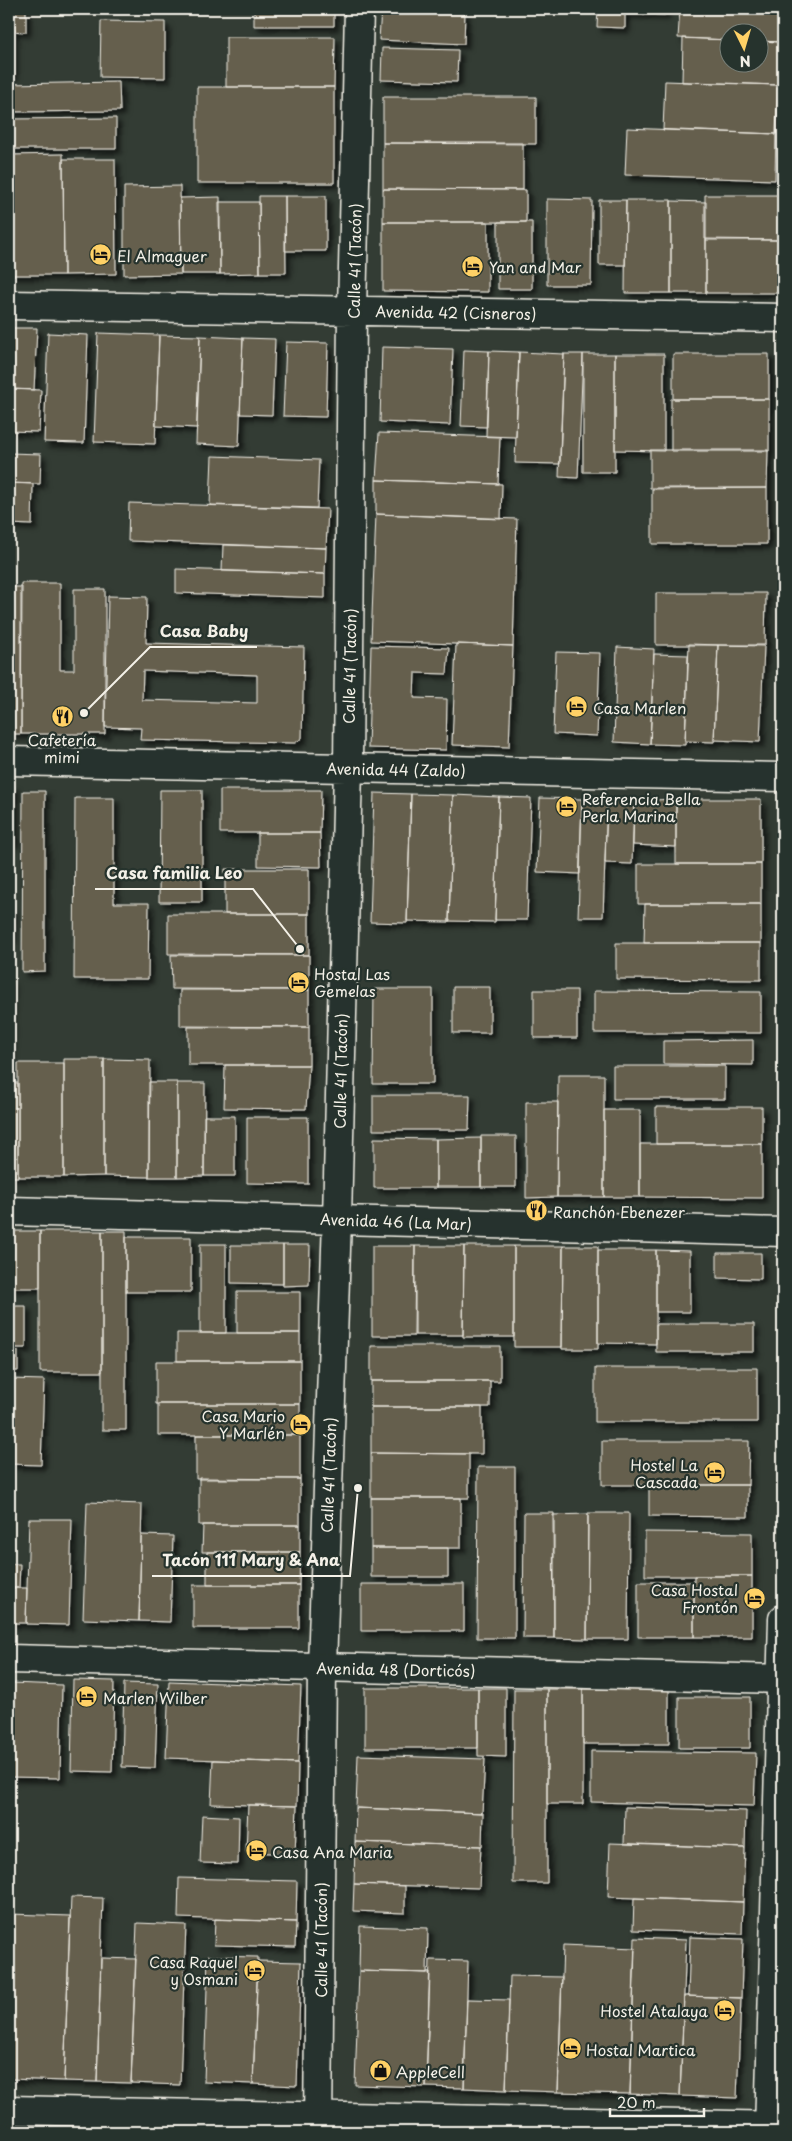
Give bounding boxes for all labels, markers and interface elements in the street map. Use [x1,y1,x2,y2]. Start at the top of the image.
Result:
north arrow [720,22,770,72]
text: N [739,51,752,72]
street label: Calle 41 (Tacón) [341,203,367,319]
hotel icon: El Almaguer [89,243,113,267]
place label: El Almaguer [117,244,207,267]
hotel icon: Yan and Mar [461,254,485,278]
place label: Yan and Mar [489,255,581,278]
street label: Avenida 42 (Cisneros) [375,299,537,325]
street label: Calle 41 (Tacón) [336,608,362,724]
callout: Casa Baby [150,616,257,647]
text: Casa Baby [160,618,248,642]
hotel icon: Casa Marlen [565,695,589,719]
place label: Casa Marlen [593,696,686,719]
restaurant icon: Cafetería mimi [50,704,74,728]
place label: Cafetería mimi [28,728,97,768]
street label: Avenida 44 (Zaldo) [326,756,466,782]
place label: Referencia Bella Perla Marina [582,787,701,827]
hotel icon: Referencia Bella Perla Marina [554,795,578,819]
callout: Casa familia Leo [95,858,253,889]
text: Casa familia Leo [106,860,242,884]
place label: Hostal Las Gemelas [314,962,390,1002]
hotel icon: Hostal Las Gemelas [286,970,310,994]
street label: Calle 41 (Tacón) [327,1013,353,1129]
restaurant icon: Ranchón Ebenezer [525,1199,549,1223]
place label: Ranchón Ebenezer [553,1200,685,1223]
street label: Avenida 46 (La Mar) [320,1207,472,1235]
place label: Casa Mario Y Marlén [202,1404,285,1444]
hotel icon: Casa Mario Y Marlén [289,1412,313,1436]
street label: Calle 41 (Tacón) [314,1417,342,1533]
place label: Hostel La Cascada [630,1453,699,1493]
hotel icon: Hostel La Cascada [702,1461,726,1485]
callout: Tacón 111 Mary & Ana [152,1545,350,1576]
text: Tacón 111 Mary & Ana [162,1547,340,1571]
place label: Casa Hostal Frontón [651,1578,738,1618]
hotel icon: Casa Hostal Frontón [742,1586,766,1610]
street label: Avenida 48 (Dorticós) [316,1656,476,1682]
hotel icon: Marlen Wilber [75,1685,99,1709]
place label: Marlen Wilber [103,1686,207,1709]
hotel icon: Casa Ana Maria [244,1839,268,1863]
place label: Casa Ana Maria [272,1840,393,1863]
street label: Calle 41 (Tacón) [309,1882,332,1998]
place label: Casa Raquel y Osmani [149,1950,238,1990]
hotel icon: Casa Raquel y Osmani [242,1958,266,1982]
hotel icon: Hostel Atalaya [712,1998,736,2022]
place label: Hostel Atalaya [600,1999,709,2022]
hotel icon: Hostal Martica [558,2037,582,2061]
place label: Hostal Martica [586,2038,696,2061]
shop icon: AppleCell [368,2059,392,2083]
place label: AppleCell [396,2060,465,2083]
scale bar [610,2086,703,2118]
text: 20 m [617,2090,656,2113]

